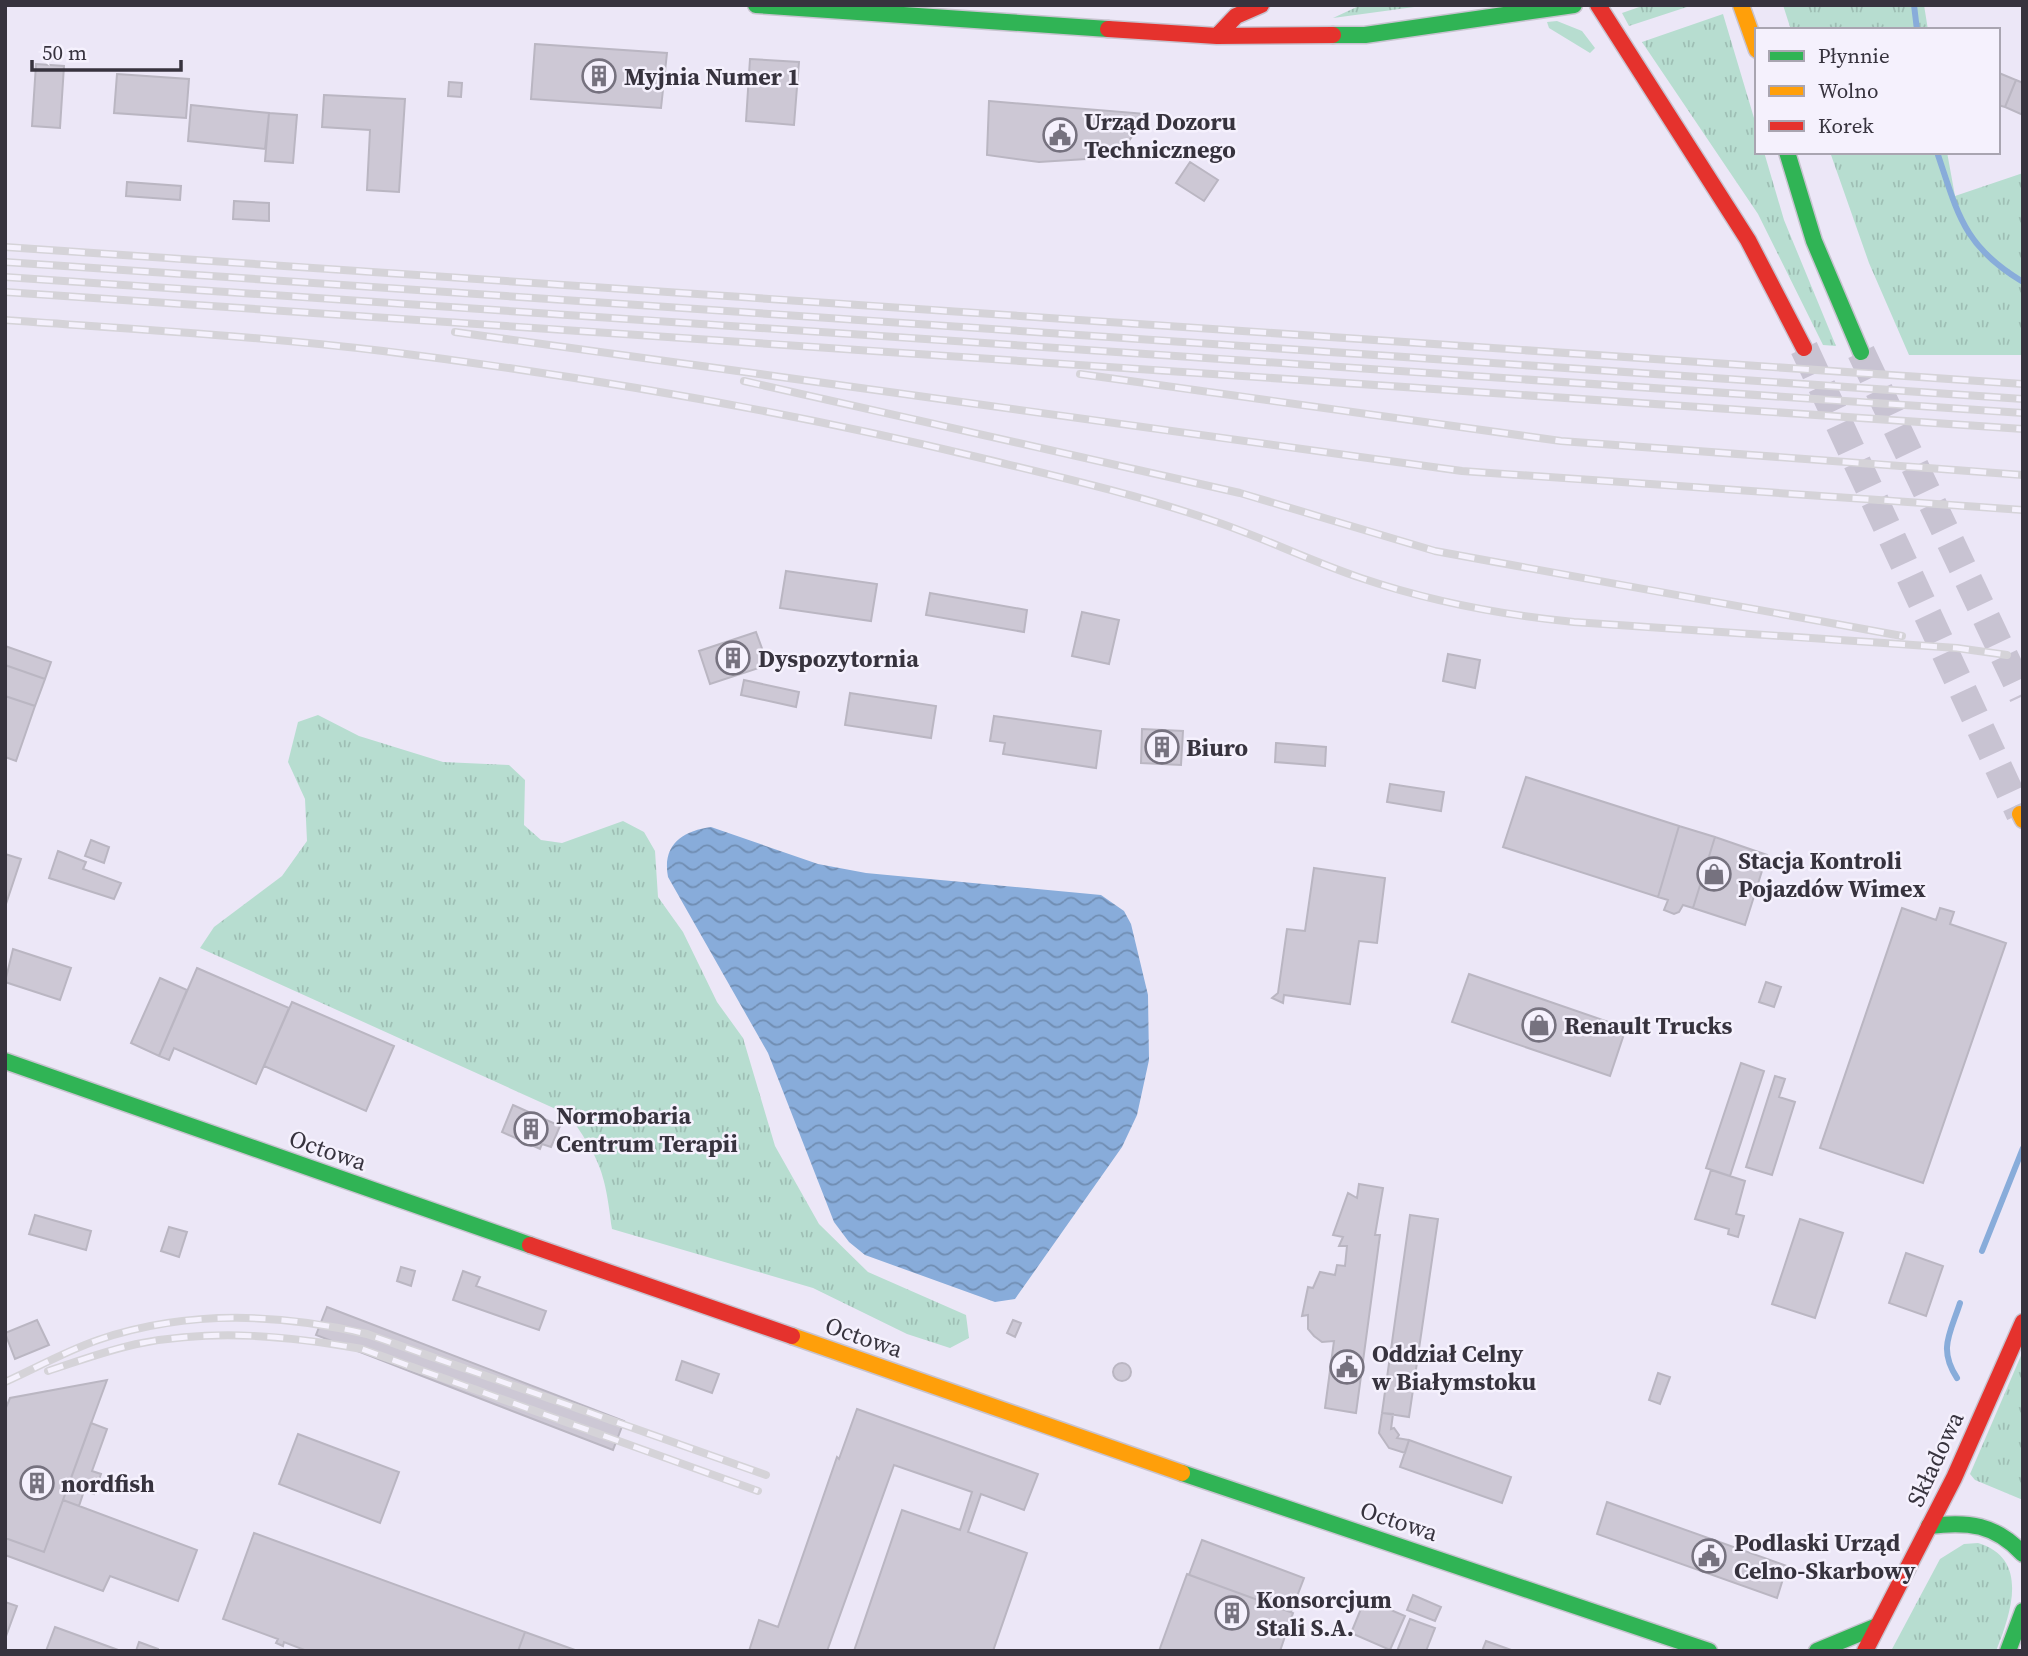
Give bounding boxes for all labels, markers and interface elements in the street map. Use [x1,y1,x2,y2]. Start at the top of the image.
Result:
scale bar [32,28,180,72]
legend [1755,28,2000,154]
text: 50 m [42,38,87,67]
text: Płynnie [1818,41,1890,70]
building icon: Myjnia Numer 1 [580,57,618,95]
place label: Myjnia Numer 1 [624,60,800,93]
text: Wolno [1818,76,1879,105]
place label: Urząd Dozoru Technicznego [1084,105,1237,166]
text: Korek [1818,111,1874,140]
public building icon: Urząd Dozoru Technicznego [1041,116,1079,154]
building icon: Dyspozytornia [714,639,752,677]
place label: Dyspozytornia [758,642,919,675]
building icon: Biuro [1143,728,1181,766]
place label: Biuro [1186,731,1248,764]
place label: Stacja Kontroli Pojazdów Wimex [1738,844,1926,905]
shop icon: Stacja Kontroli Pojazdów Wimex [1695,855,1733,893]
shop icon: Renault Trucks [1520,1006,1558,1044]
place label: Renault Trucks [1564,1009,1732,1042]
place label: Normobaria Centrum Terapii [556,1099,738,1160]
building icon: Normobaria Centrum Terapii [512,1110,550,1148]
street label: Octowa [285,1121,372,1179]
street label: Octowa [821,1308,908,1366]
place label: Oddział Celny w Białymstoku [1371,1337,1536,1398]
public building icon: Oddział Celny w Białymstoku [1328,1348,1366,1386]
street label: Składowa [1899,1405,1972,1512]
building icon: nordfish [18,1464,56,1502]
place label: nordfish [61,1467,155,1500]
street label: Octowa [1356,1493,1443,1549]
place label: Podlaski Urząd Celno-Skarbowy [1734,1526,1916,1587]
public building icon: Podlaski Urząd Celno-Skarbowy [1690,1537,1728,1575]
place label: Konsorcjum Stali S.A. [1256,1583,1392,1644]
building icon: Konsorcjum Stali S.A. [1213,1594,1251,1632]

